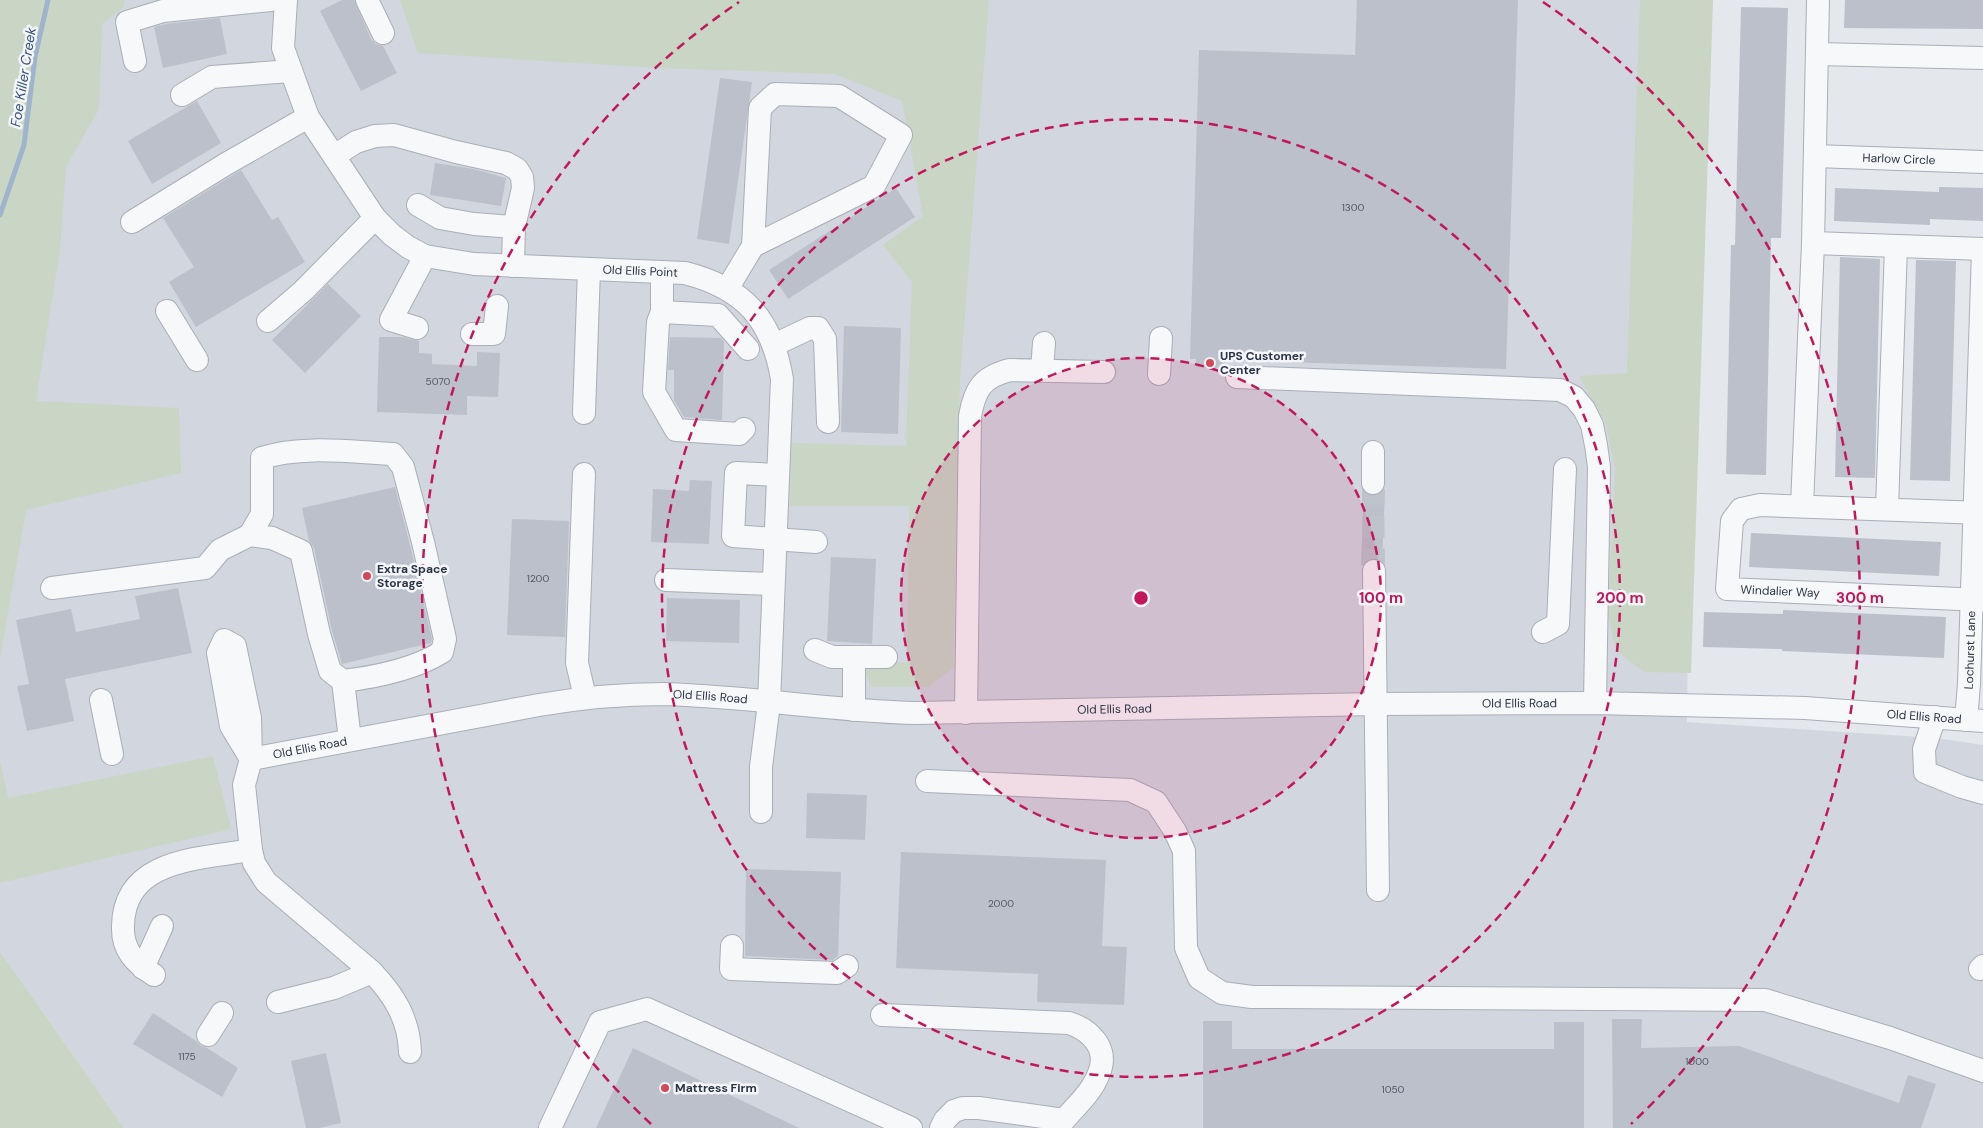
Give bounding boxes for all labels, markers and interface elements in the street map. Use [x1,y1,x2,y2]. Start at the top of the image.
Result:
water label: Foe Killer Creek [6,25,40,128]
street label: Harlow Circle [1862,150,1936,168]
house number: 1300 [1342,201,1365,214]
street label: Old Ellis Point [602,261,678,281]
place label: UPS Customer Center [1220,348,1304,378]
marker: UPS Customer Center [1204,357,1216,369]
house number: 5070 [426,375,451,388]
place label: Extra Space Storage [377,561,447,591]
marker: Extra Space Storage [361,570,373,582]
house number: 1200 [527,572,549,585]
street label: Windalier Way [1740,582,1821,601]
text: 100 m [1359,588,1403,608]
text: 200 m [1596,588,1644,608]
text: 300 m [1836,588,1884,608]
centre of rings [1132,589,1150,607]
street label: Lochurst Lane [1961,610,1979,690]
street label: Old Ellis Road [673,686,748,707]
street label: Old Ellis Road [1482,695,1557,712]
street label: Old Ellis Road [1077,700,1152,718]
street label: Old Ellis Road [1886,706,1962,727]
street label: Old Ellis Road [272,733,348,763]
house number: 2000 [988,897,1014,910]
house number: 1175 [178,1050,196,1063]
house number: 1000 [1685,1055,1709,1068]
place label: Mattress Firm [675,1080,757,1096]
marker: Mattress Firm [659,1082,671,1094]
house number: 1050 [1382,1083,1405,1096]

